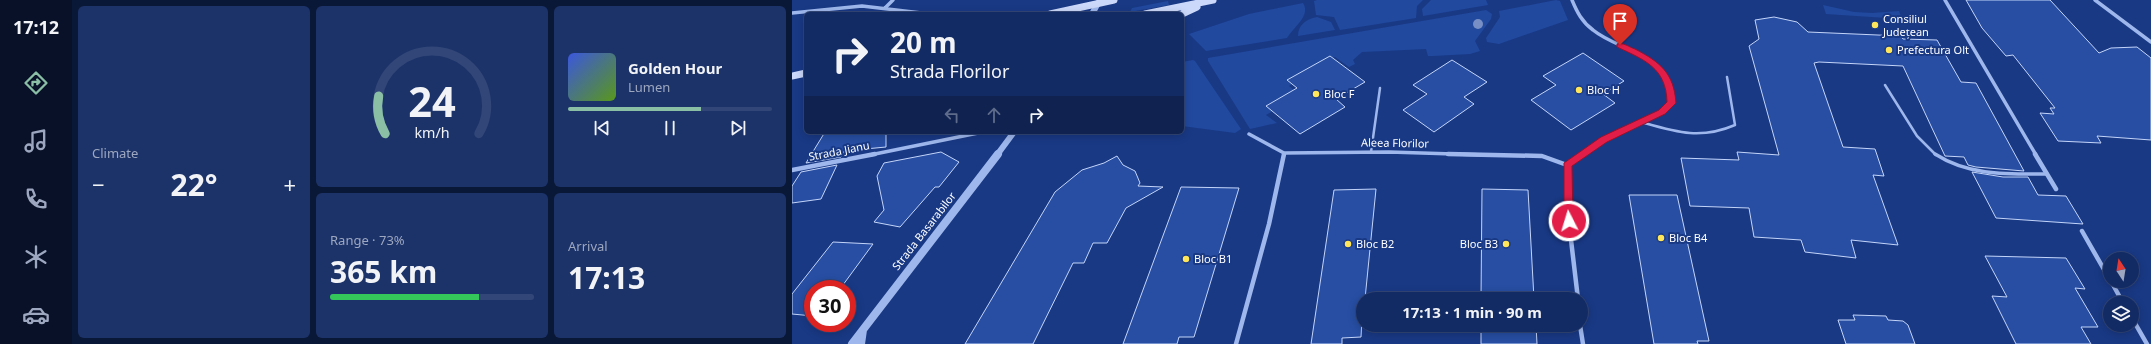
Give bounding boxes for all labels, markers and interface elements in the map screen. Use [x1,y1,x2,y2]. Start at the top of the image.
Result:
pin [1603,4,1637,45]
icon: arrive [1609,10,1631,32]
place label: Consiliul Județean [1882,11,1929,39]
text: 17:12 [13,15,59,39]
marker: Consiliul Județean [1870,20,1880,30]
text: 20 m [890,23,957,61]
icon: right [824,28,876,80]
place label: Prefectura Olt [1897,42,1969,57]
marker: Prefectura Olt [1884,45,1894,55]
text: Golden Hour [628,58,722,78]
text: Strada Florilor [890,59,1009,83]
icon: directions [22,69,50,97]
text: 24 [408,73,456,129]
text: Lumen [628,78,670,96]
place label: Bloc H [1587,82,1620,97]
marker: Bloc H [1574,85,1584,95]
place label: Bloc F [1324,86,1355,101]
marker: Bloc F [1311,89,1321,99]
icon: left [941,104,963,126]
icon: ahead [983,104,1005,126]
icon: right [1025,104,1047,126]
icon: previous [591,117,613,139]
icon: pause [659,117,681,139]
icon: next [727,117,749,139]
text: km/h [414,123,450,142]
icon: music [22,127,50,155]
street label: Aleea Florilor [1361,134,1430,151]
street label: Strada Jianu [807,137,871,164]
text: Climate [92,144,138,162]
text: 22° [170,164,218,205]
text: − [92,169,105,199]
text: + [283,169,296,199]
icon: phone [22,185,50,213]
street label: Strada Basarabilor [888,188,959,273]
position arrow [1548,200,1590,242]
place label: Bloc B4 [1669,230,1708,245]
text: Range · 73% [330,231,405,249]
marker: Bloc B4 [1656,233,1666,243]
place label: Bloc B2 [1356,236,1394,251]
place label: Bloc B3 [1460,236,1498,251]
text: Arrival [568,237,608,255]
marker: Bloc B2 [1343,239,1353,249]
marker: Bloc B3 [1501,239,1511,249]
icon: climate [22,243,50,271]
text: 365 km [330,251,437,292]
place label: Bloc B1 [1194,251,1232,266]
north arrow [2103,252,2139,288]
map controls [2103,252,2139,332]
marker: Bloc B1 [1181,254,1191,264]
text: 17:13 [568,257,645,298]
speed limit sign: 30 [804,280,856,332]
button: layers [2103,296,2139,332]
icon: car [22,301,50,329]
text: 17:13 · 1 min · 90 m [1402,302,1542,322]

